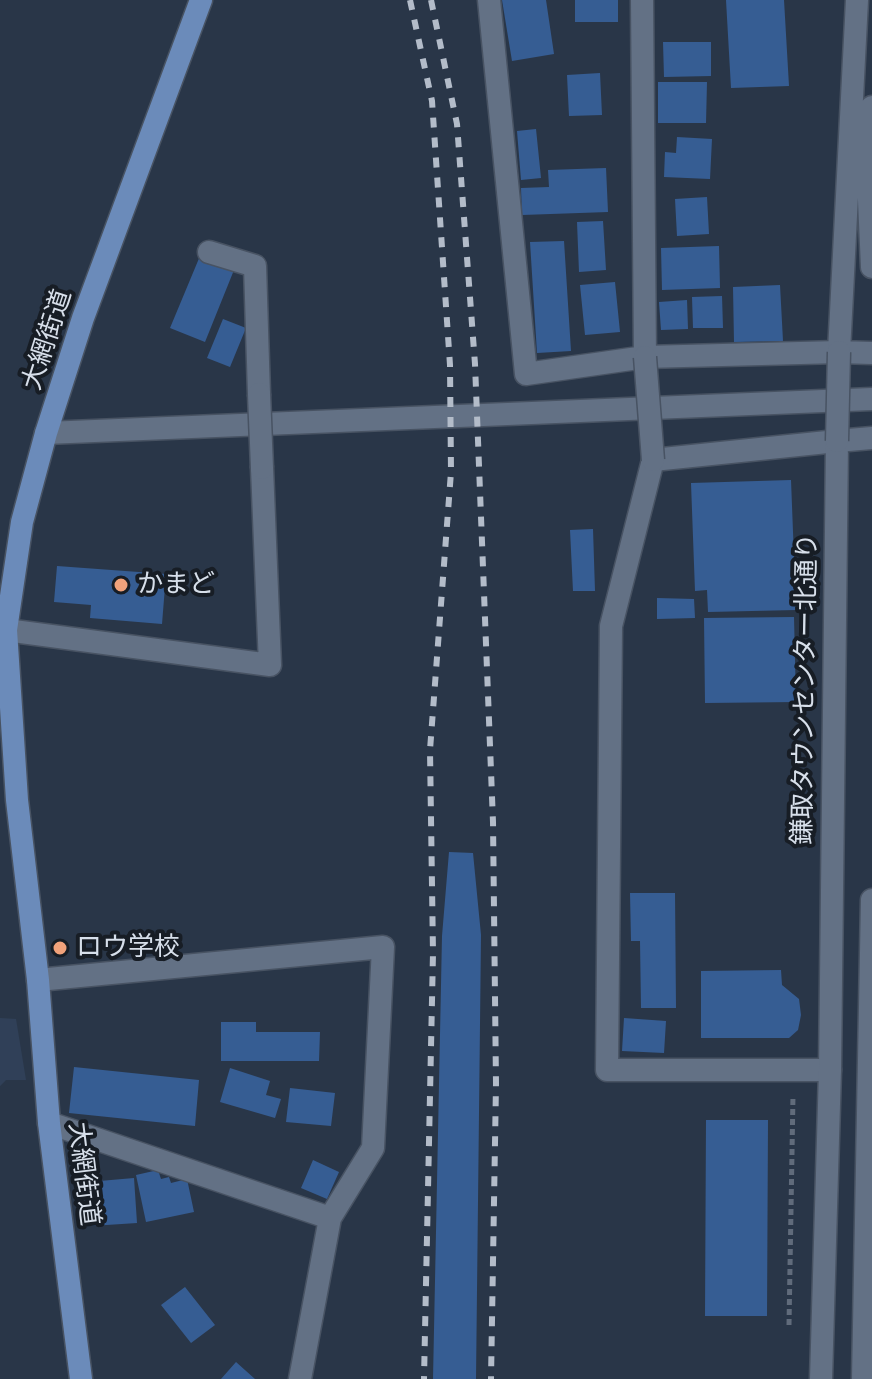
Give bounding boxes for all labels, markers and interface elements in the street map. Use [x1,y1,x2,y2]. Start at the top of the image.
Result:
street label: 大網街道 [17,286,79,394]
street label: 鎌取タウンセンター北通り [788,533,824,845]
place label: かまど [137,569,215,601]
marker: かまど [112,576,130,594]
place label: ロウ学校 [76,932,180,964]
marker: ロウ学校 [51,939,69,957]
street label: 大網街道 [61,1120,105,1228]

